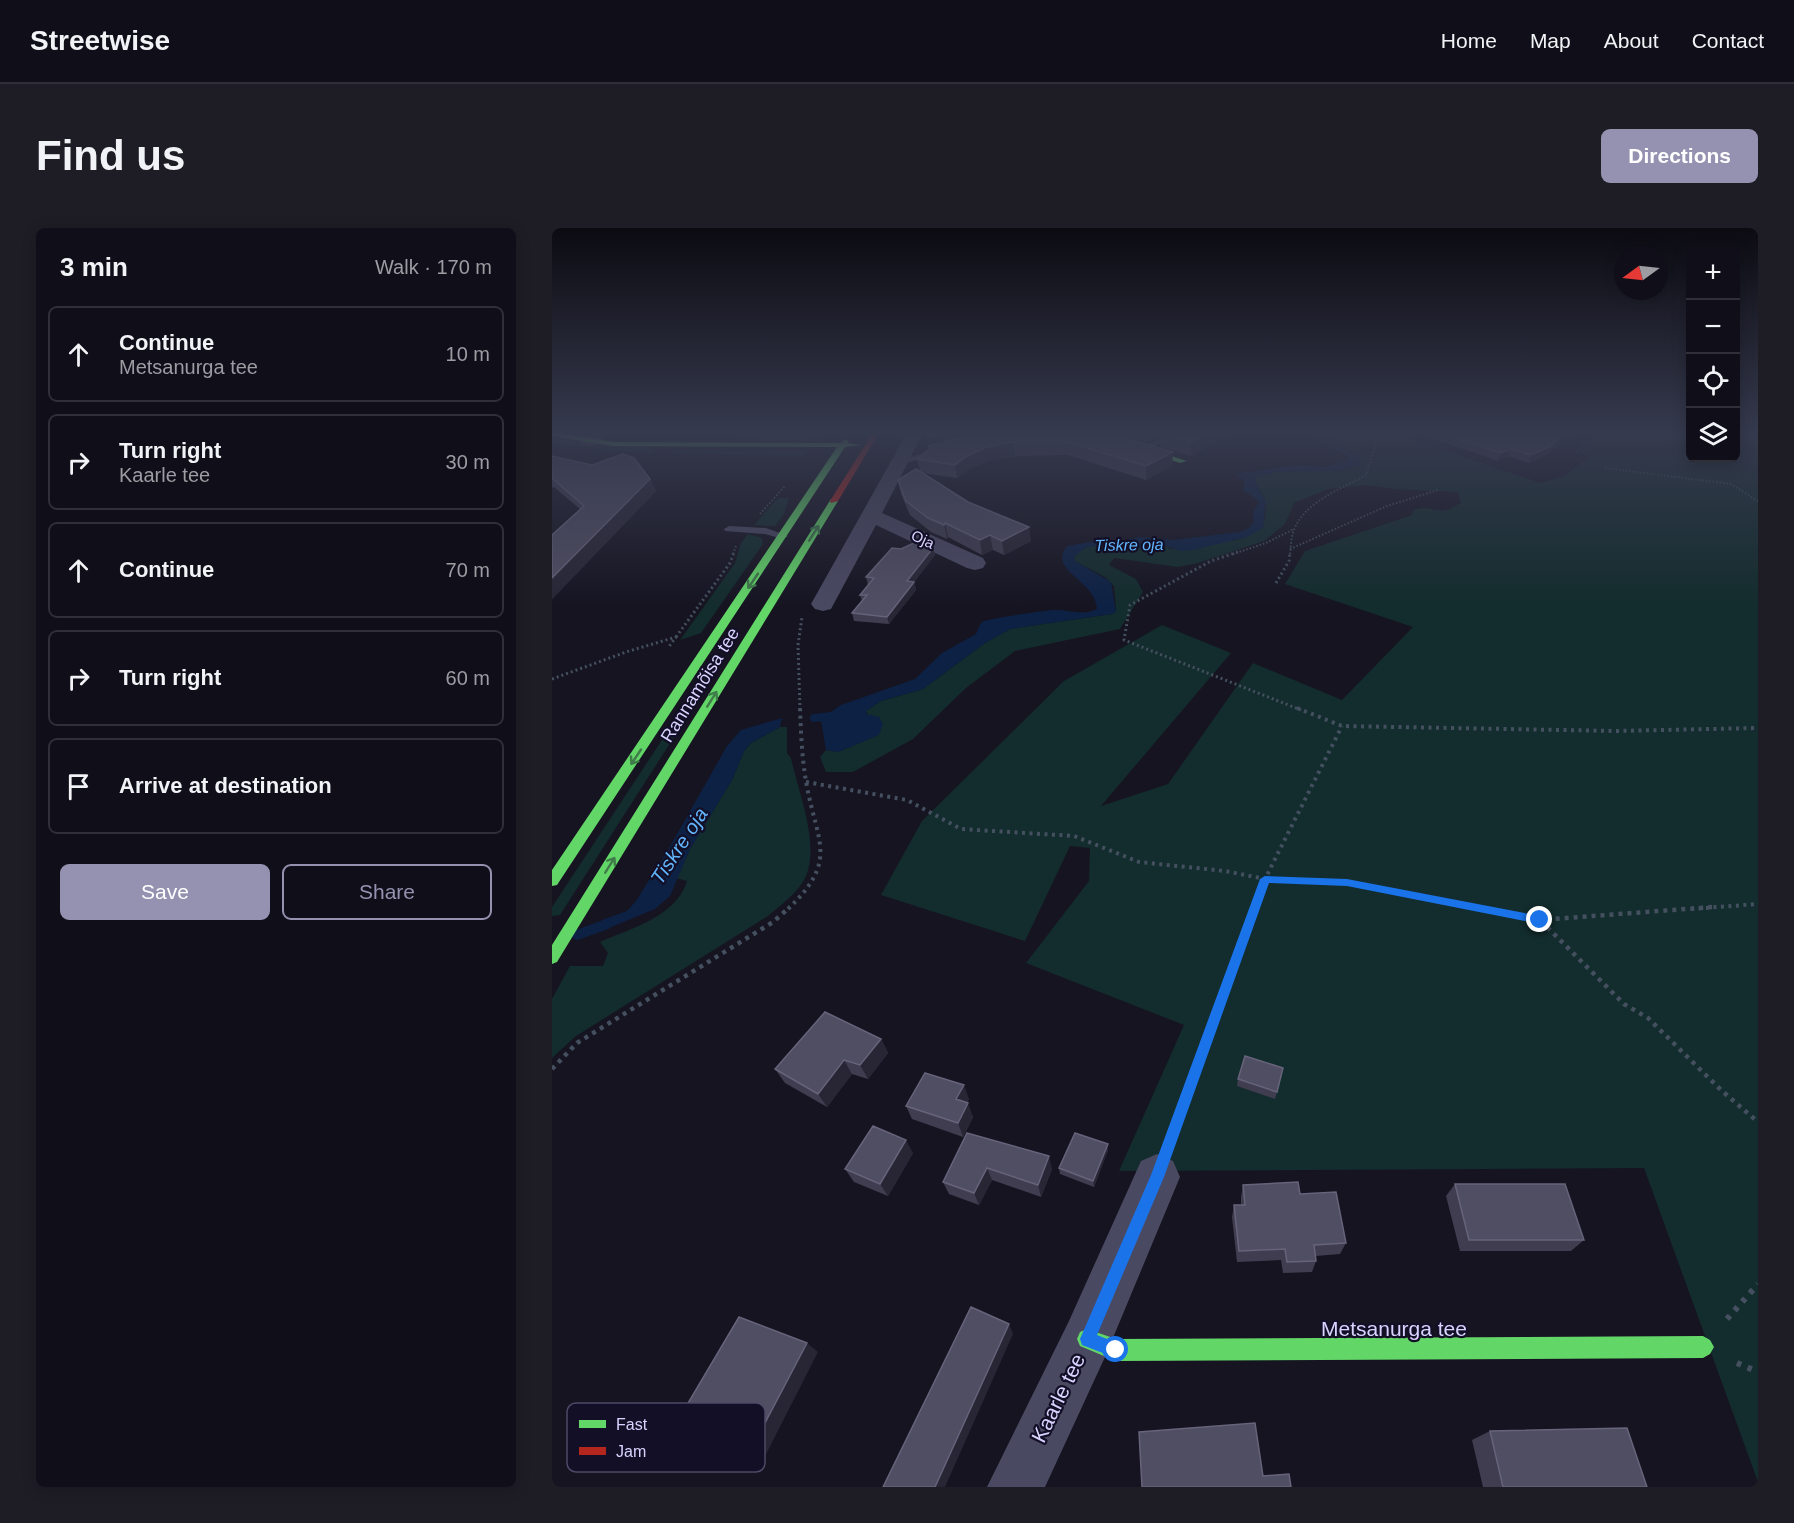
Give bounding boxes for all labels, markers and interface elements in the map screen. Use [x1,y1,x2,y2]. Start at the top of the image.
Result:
text: Streetwise [30,25,170,56]
text: Home [1441,29,1497,52]
text: Map [1530,29,1571,52]
text: About [1604,29,1659,52]
text: Contact [1692,29,1764,52]
button: Directions [1601,129,1758,183]
text: Find us [36,132,185,179]
north arrow [1614,246,1668,300]
map controls [1686,246,1740,462]
button: + [1686,246,1740,300]
text: 3 min [60,252,128,282]
text: Walk · 170 m [375,256,492,278]
button: − [1686,300,1740,354]
text: Continue [119,330,214,355]
icon: ahead [62,338,95,371]
text: 10 m [446,343,490,365]
button: locate [1686,354,1740,408]
text: Metsanurga tee [119,356,258,378]
button: layers [1686,408,1740,462]
text: Turn right [119,438,221,463]
icon: right [62,446,95,479]
text: 30 m [446,451,490,473]
text: Kaarle tee [119,464,210,486]
one-way arrow [809,525,821,542]
street label: Oja [909,526,938,552]
water label: Tiskre oja [1094,536,1164,554]
icon: ahead [62,554,95,587]
text: Continue [119,557,214,582]
text: 70 m [446,559,490,581]
one-way arrow [747,573,759,589]
street label: Rannamõisa tee [657,624,743,746]
icon: right [62,662,95,695]
text: Turn right [119,665,221,690]
text: 60 m [446,667,490,689]
one-way arrow [707,691,719,708]
one-way arrow [629,748,641,765]
icon: arrive [62,770,95,803]
text: Arrive at destination [119,773,332,798]
water label: Tiskre oja [646,804,712,888]
one-way arrow [604,857,616,874]
button: Save [60,864,270,920]
button: Share [282,864,492,920]
route end [1526,906,1552,932]
street label: Metsanurga tee [1321,1317,1467,1340]
route start [1102,1336,1128,1362]
street label: Kaarle tee [1027,1350,1089,1446]
legend [567,1403,765,1472]
text: Fast [616,1416,648,1433]
text: Jam [616,1443,646,1460]

